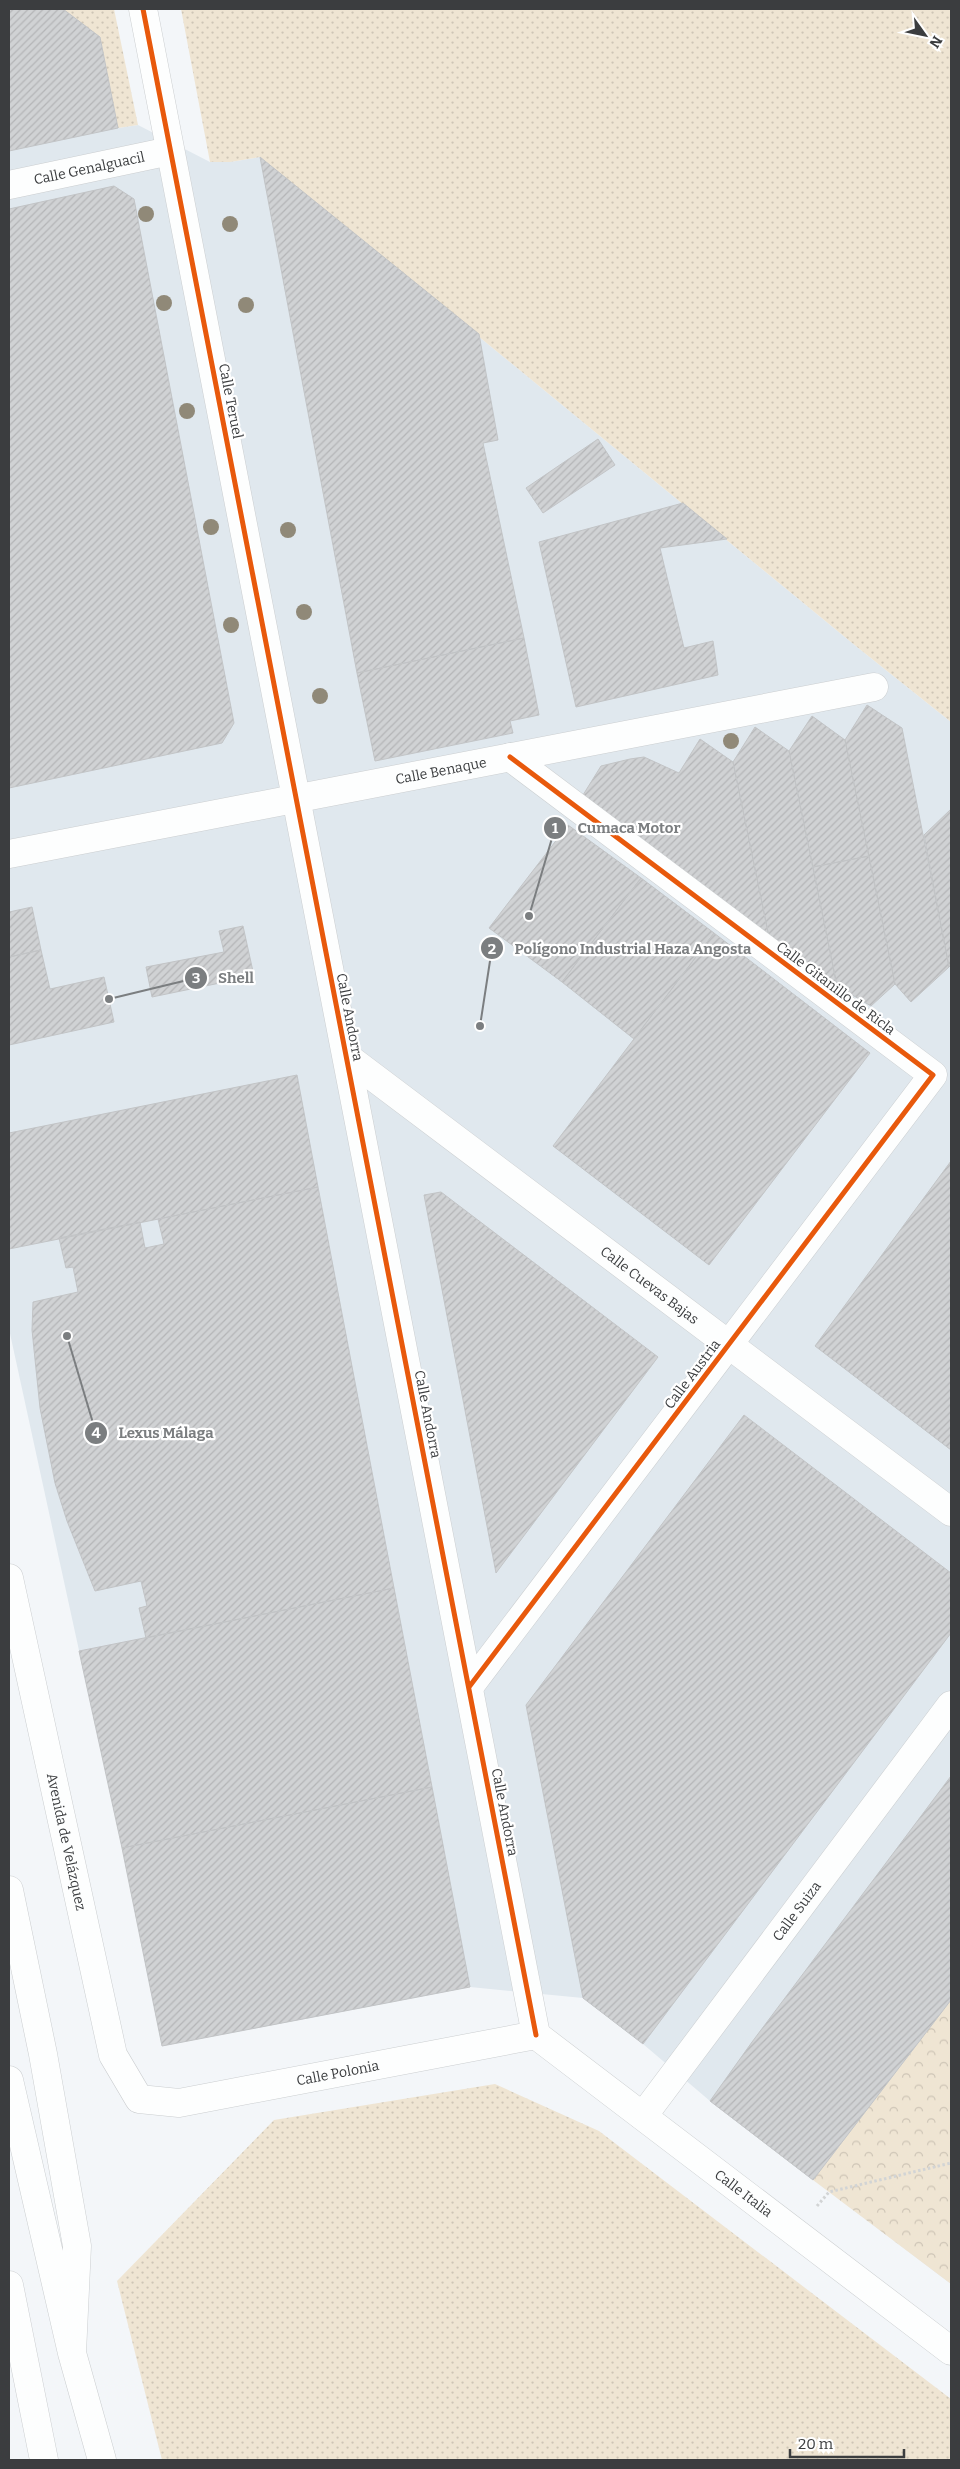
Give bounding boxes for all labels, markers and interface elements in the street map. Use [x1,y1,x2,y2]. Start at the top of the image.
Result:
north arrow [900,10,950,60]
text: N [925,33,946,51]
street label: Calle Genalguacil [32,149,146,189]
street label: Calle Teruel [215,362,246,440]
street label: Calle Benaque [394,754,488,788]
callout: Cumaca Motor [543,813,691,843]
text: 1 [552,819,559,837]
text: Cumaca Motor [578,819,681,837]
callout: Polígono Industrial Haza Angosta [480,933,762,963]
street label: Calle Gitanillo de Ricla [773,938,899,1039]
text: 2 [488,940,496,958]
text: Polígono Industrial Haza Angosta [515,940,752,958]
callout: Shell [183,963,264,993]
text: 3 [192,969,200,987]
text: Shell [218,969,254,987]
street label: Calle Andorra [333,972,366,1063]
street label: Calle Cuevas Bajas [597,1243,702,1328]
street label: Calle Austria [661,1336,724,1412]
street label: Calle Andorra [411,1369,444,1460]
callout: Lexus Málaga [84,1418,224,1448]
text: 4 [91,1424,101,1442]
text: Lexus Málaga [118,1424,214,1442]
street label: Calle Andorra [488,1767,521,1858]
street label: Avenida de Velázquez [43,1772,89,1913]
street label: Calle Suiza [769,1878,825,1945]
street label: Calle Polonia [295,2057,381,2089]
street label: Calle Italia [711,2166,776,2221]
scale bar [790,2426,904,2458]
text: 20 m [798,2435,834,2453]

